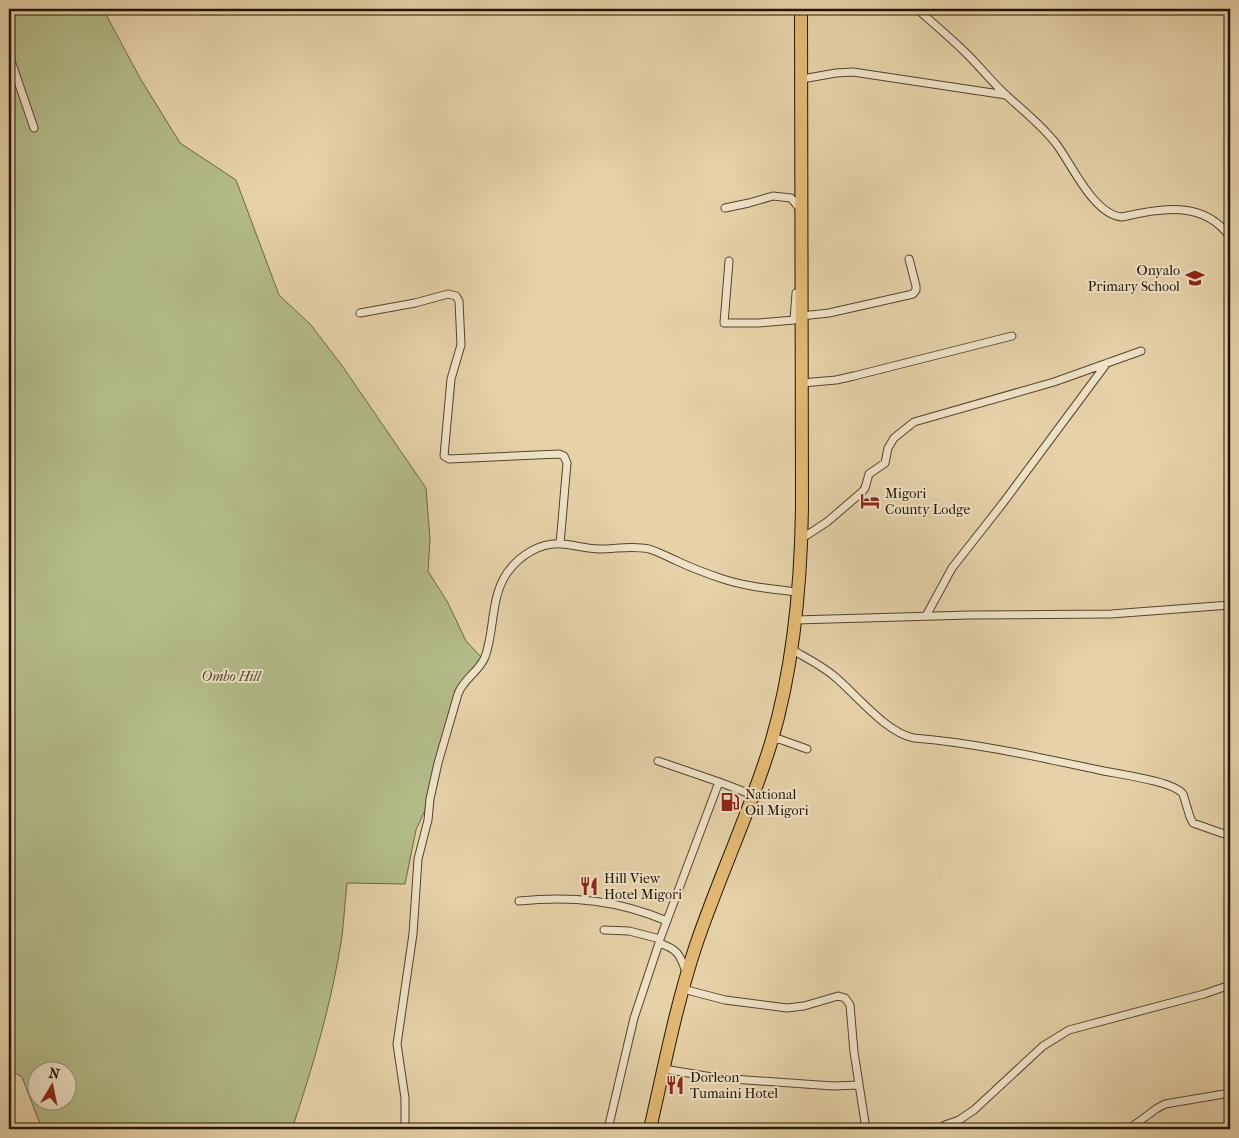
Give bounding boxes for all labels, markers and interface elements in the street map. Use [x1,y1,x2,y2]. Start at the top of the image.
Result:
place label: Onyalo Primary School [1088,262,1180,295]
school or university icon: Onyalo Primary School [1184,267,1206,289]
place label: Migori County Lodge [885,485,971,518]
hotel icon: Migori County Lodge [859,490,881,512]
park label: Ombo Hill [202,668,262,685]
place label: National Oil Migori [745,786,809,819]
fuel station icon: National Oil Migori [719,791,741,813]
place label: Hill View Hotel Migori [604,870,682,903]
restaurant icon: Hill View Hotel Migori [578,875,600,897]
north arrow [28,1060,78,1110]
text: N [47,1064,61,1083]
place label: Dorleon Tumaini Hotel [690,1069,778,1102]
restaurant icon: Dorleon Tumaini Hotel [664,1074,686,1096]

